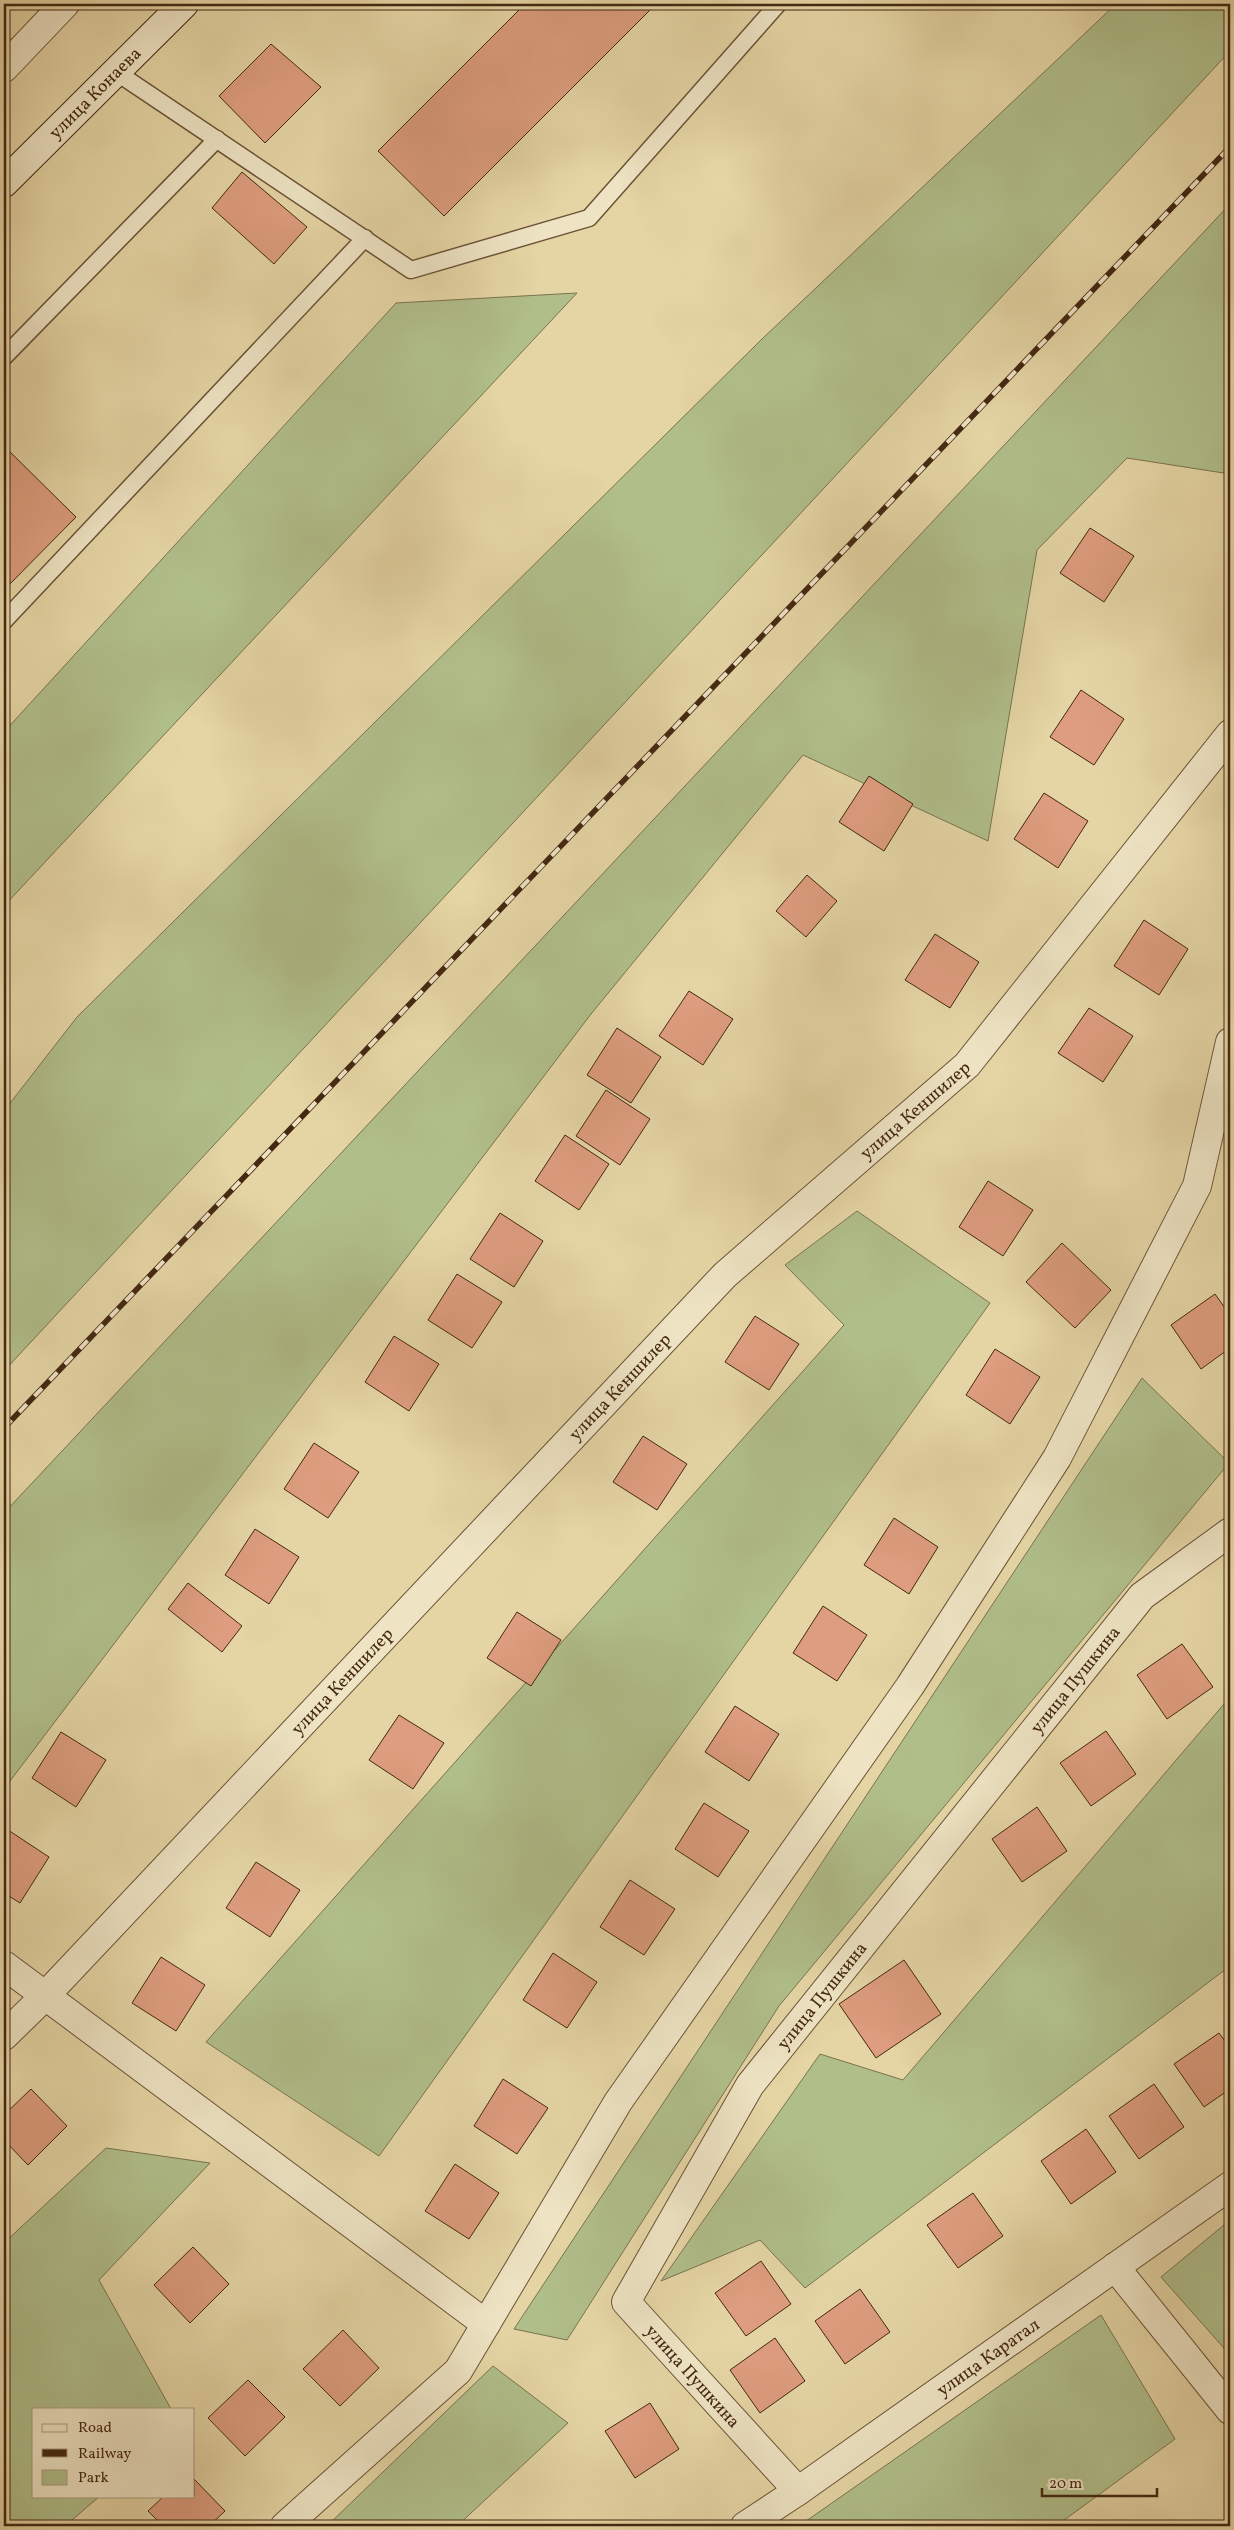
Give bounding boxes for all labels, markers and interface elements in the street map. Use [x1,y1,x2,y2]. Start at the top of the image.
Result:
street label: улица Конаева [44,42,148,145]
street label: улица Кеншилер [855,1056,977,1166]
street label: улица Кеншилер [564,1328,678,1447]
street label: улица Пушкина [1025,1621,1127,1740]
street label: улица Кеншилер [286,1623,400,1741]
street label: улица Пушкина [772,1937,874,2056]
street label: улица Каратал [932,2313,1045,2403]
street label: улица Пушкина [639,2320,745,2434]
legend [32,2408,195,2498]
text: Road [78,2418,112,2439]
text: Railway [78,2444,131,2465]
scale bar [1042,2465,1156,2497]
text: Park [78,2468,109,2489]
text: 20 m [1049,2474,1082,2495]

